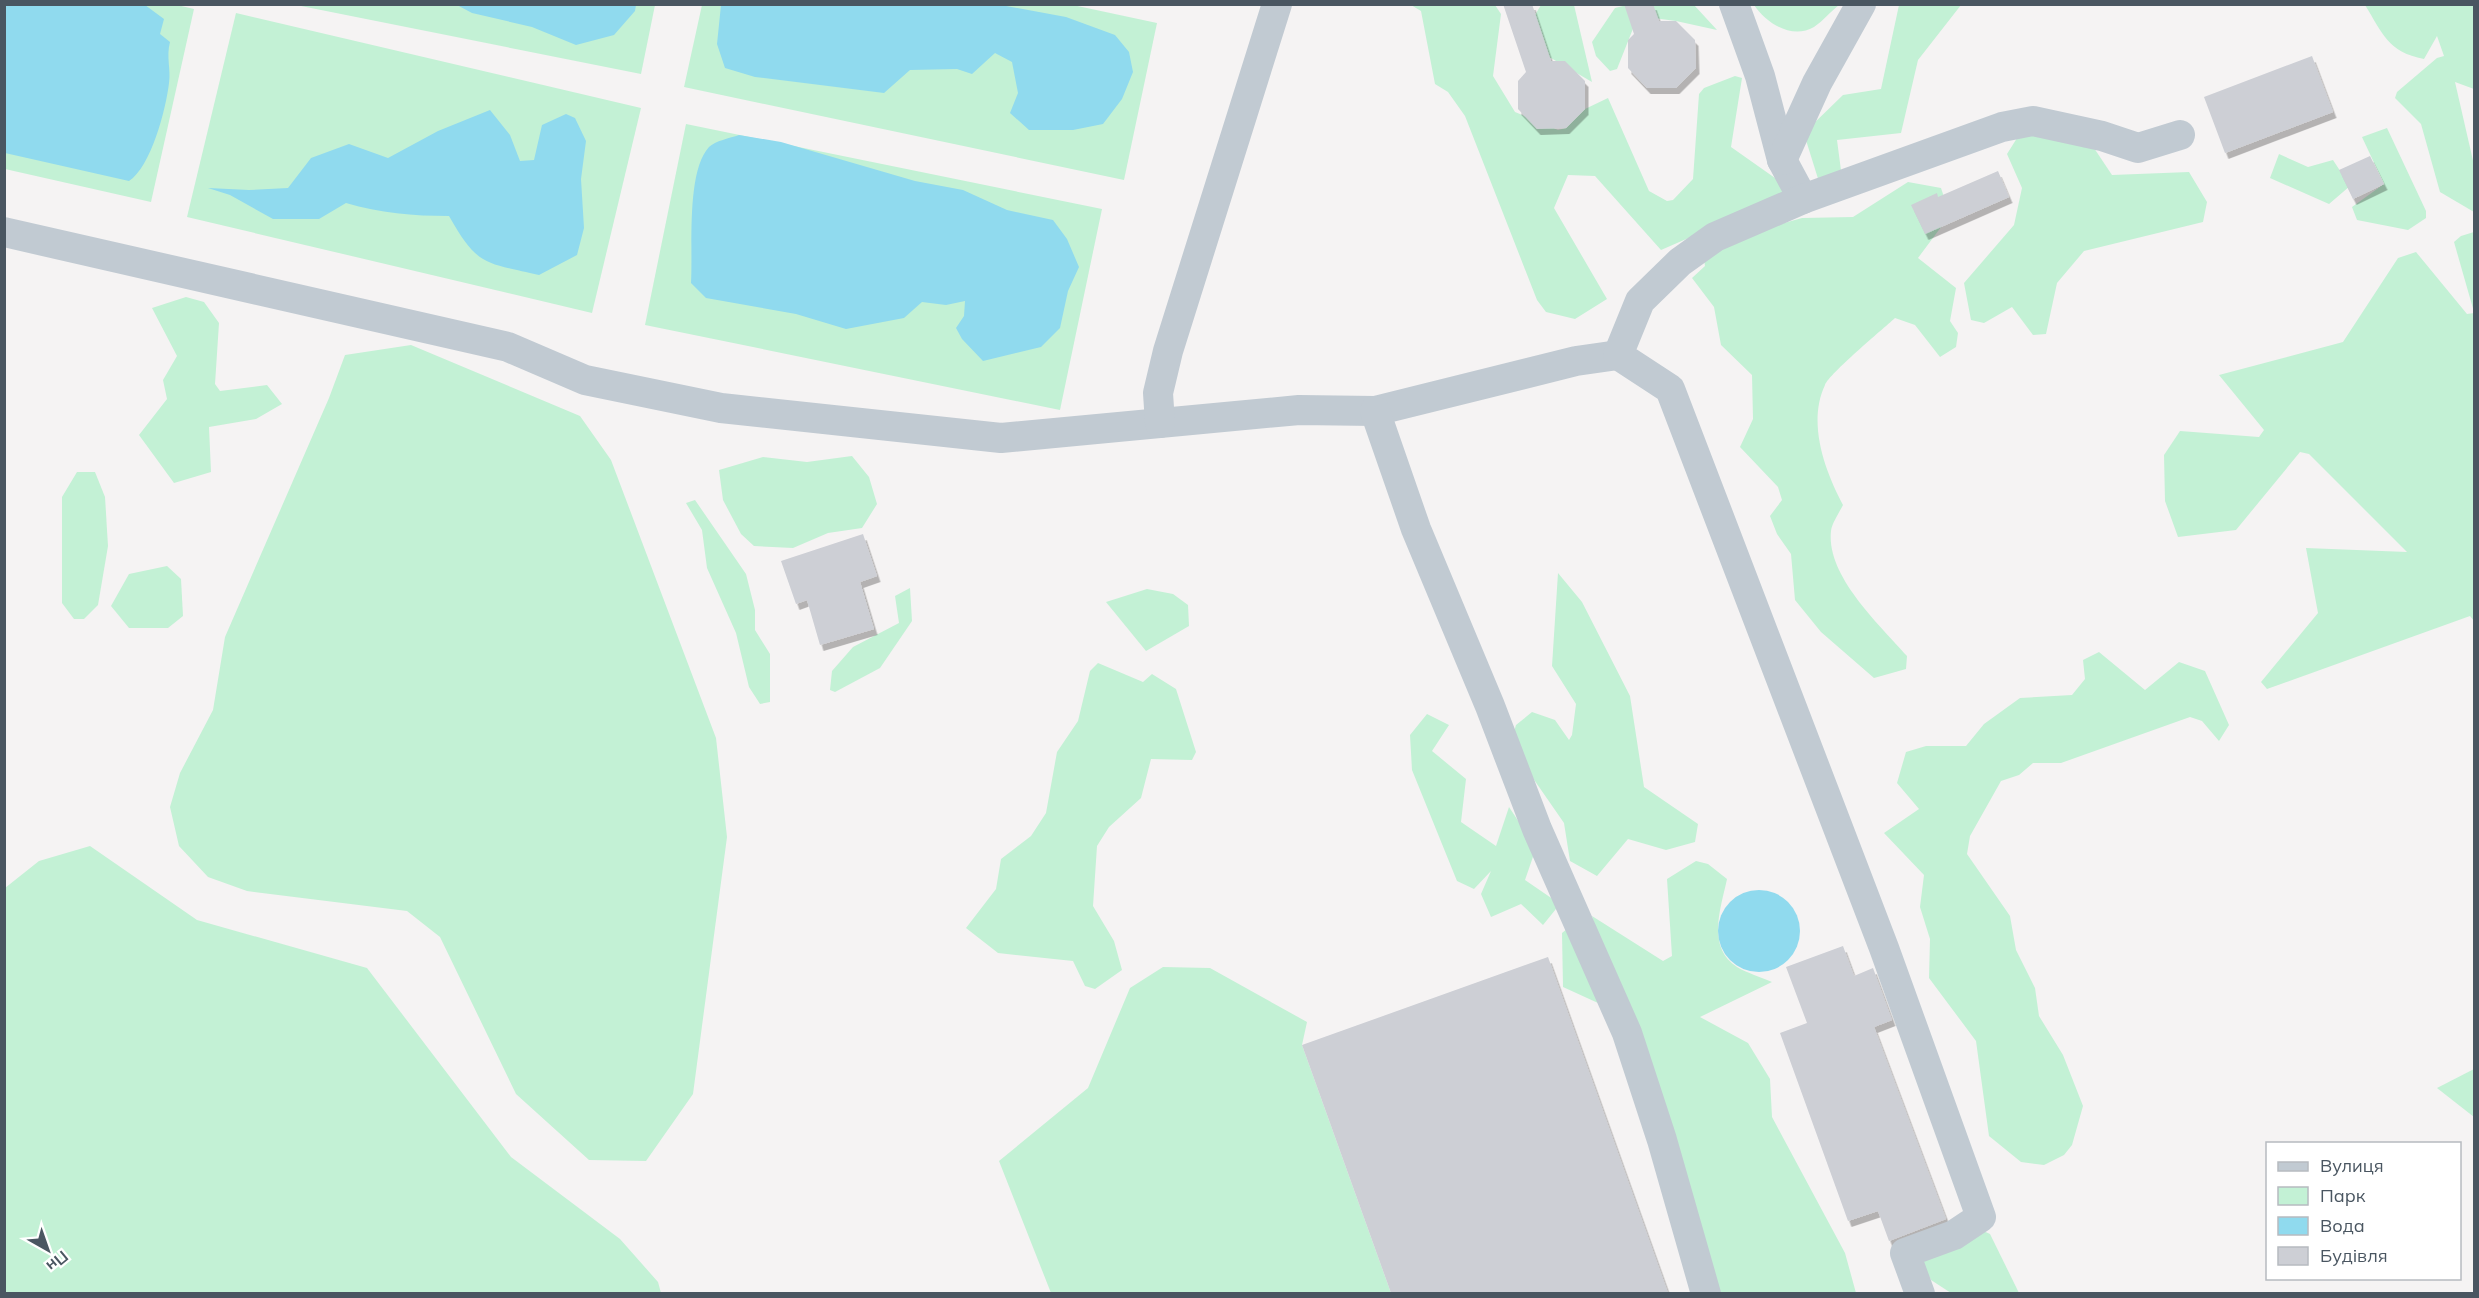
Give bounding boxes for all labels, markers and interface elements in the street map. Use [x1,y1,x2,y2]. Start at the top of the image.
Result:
legend [2266,1142,2461,1280]
text: Вулиця [2320,1154,2384,1177]
text: Парк [2320,1184,2366,1207]
text: Вода [2320,1214,2365,1237]
north arrow [18,1220,78,1280]
text: Будівля [2320,1244,2388,1267]
text: Пн [43,1247,73,1276]

